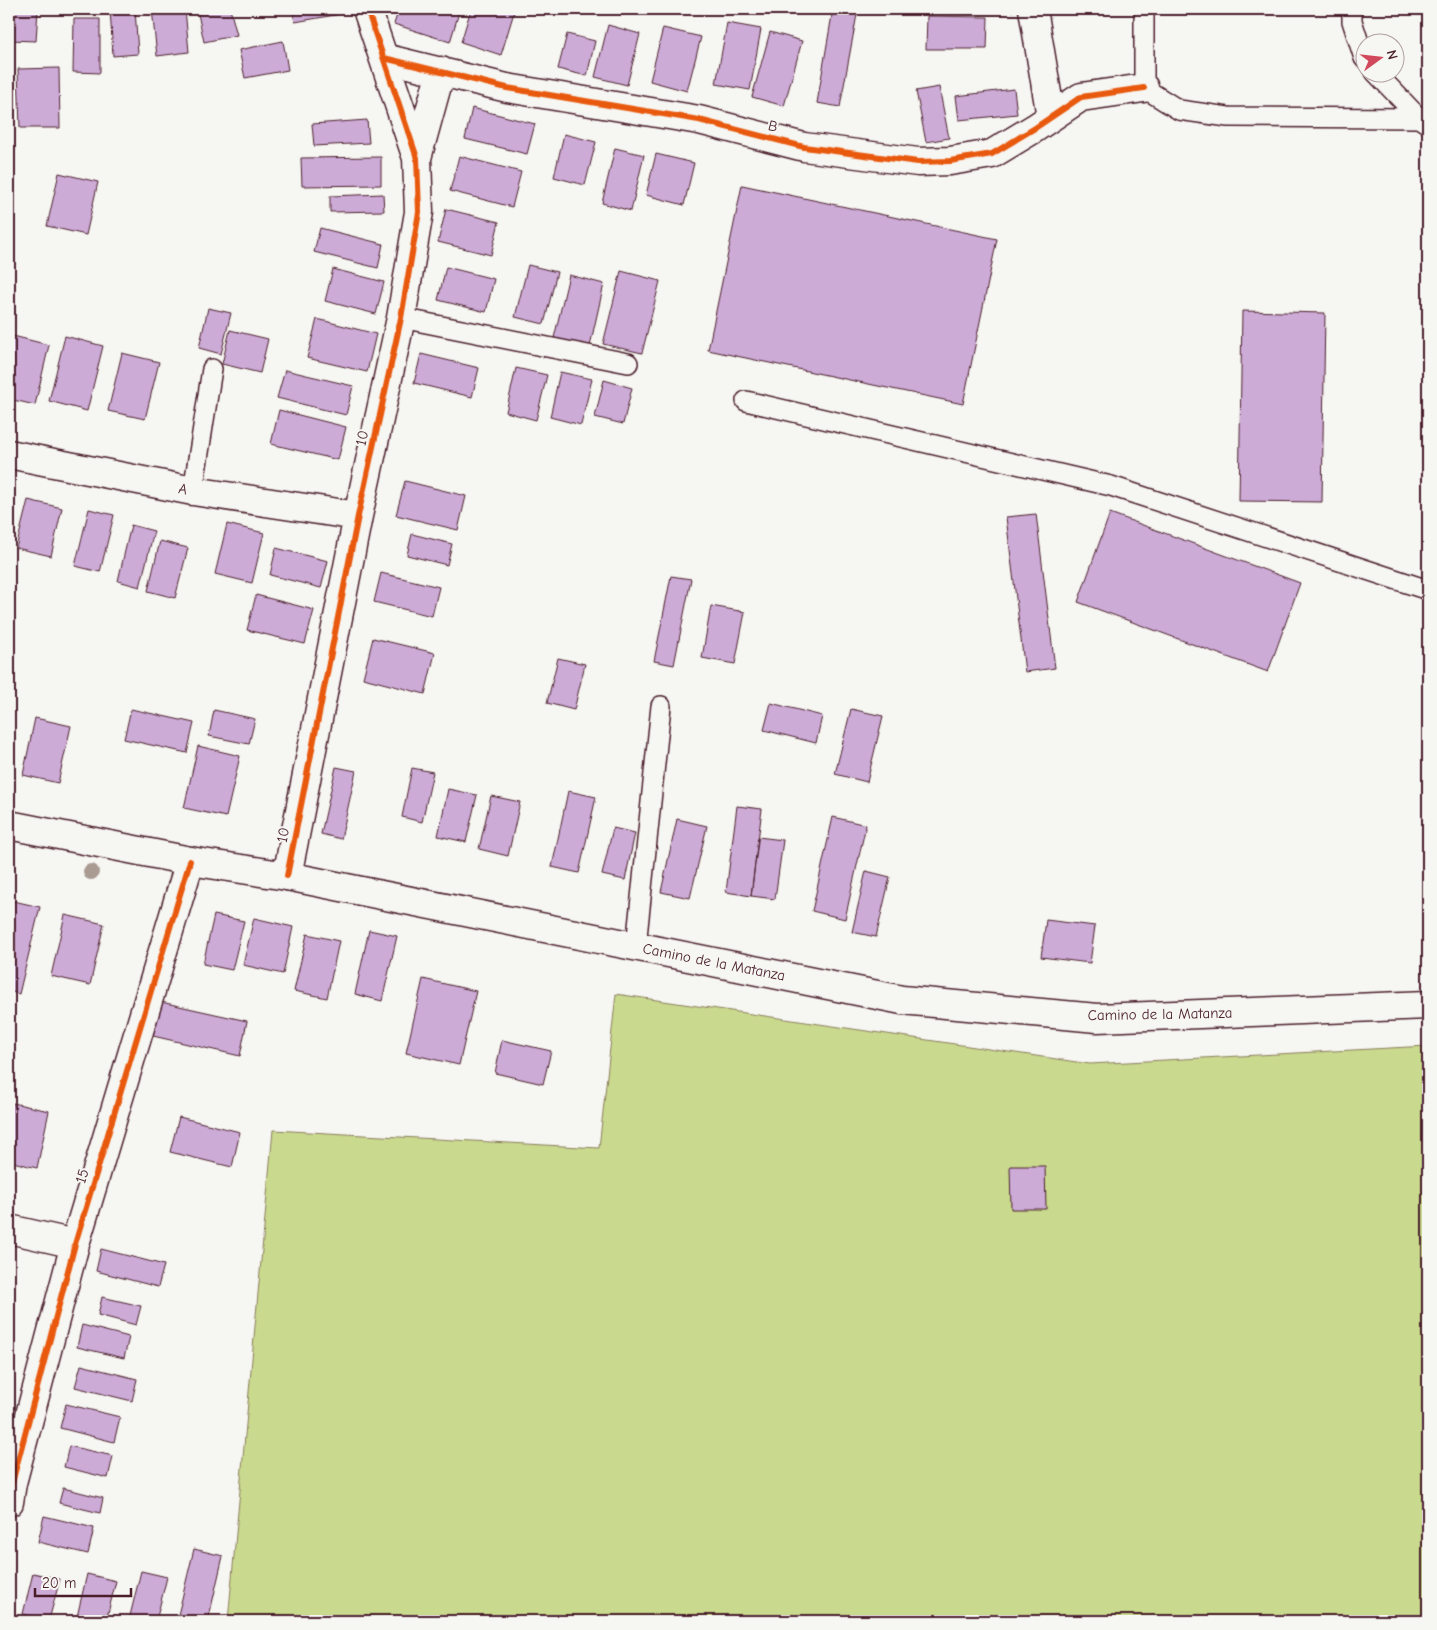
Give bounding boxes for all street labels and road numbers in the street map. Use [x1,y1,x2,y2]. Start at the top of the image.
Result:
street label: B [766,116,780,136]
street label: 10 [352,429,372,447]
street label: A [177,479,189,499]
street label: 10 [273,826,293,844]
street label: Camino de la Matanza [641,939,787,985]
street label: Camino de la Matanza [1088,1004,1232,1024]
street label: 15 [71,1167,93,1185]

